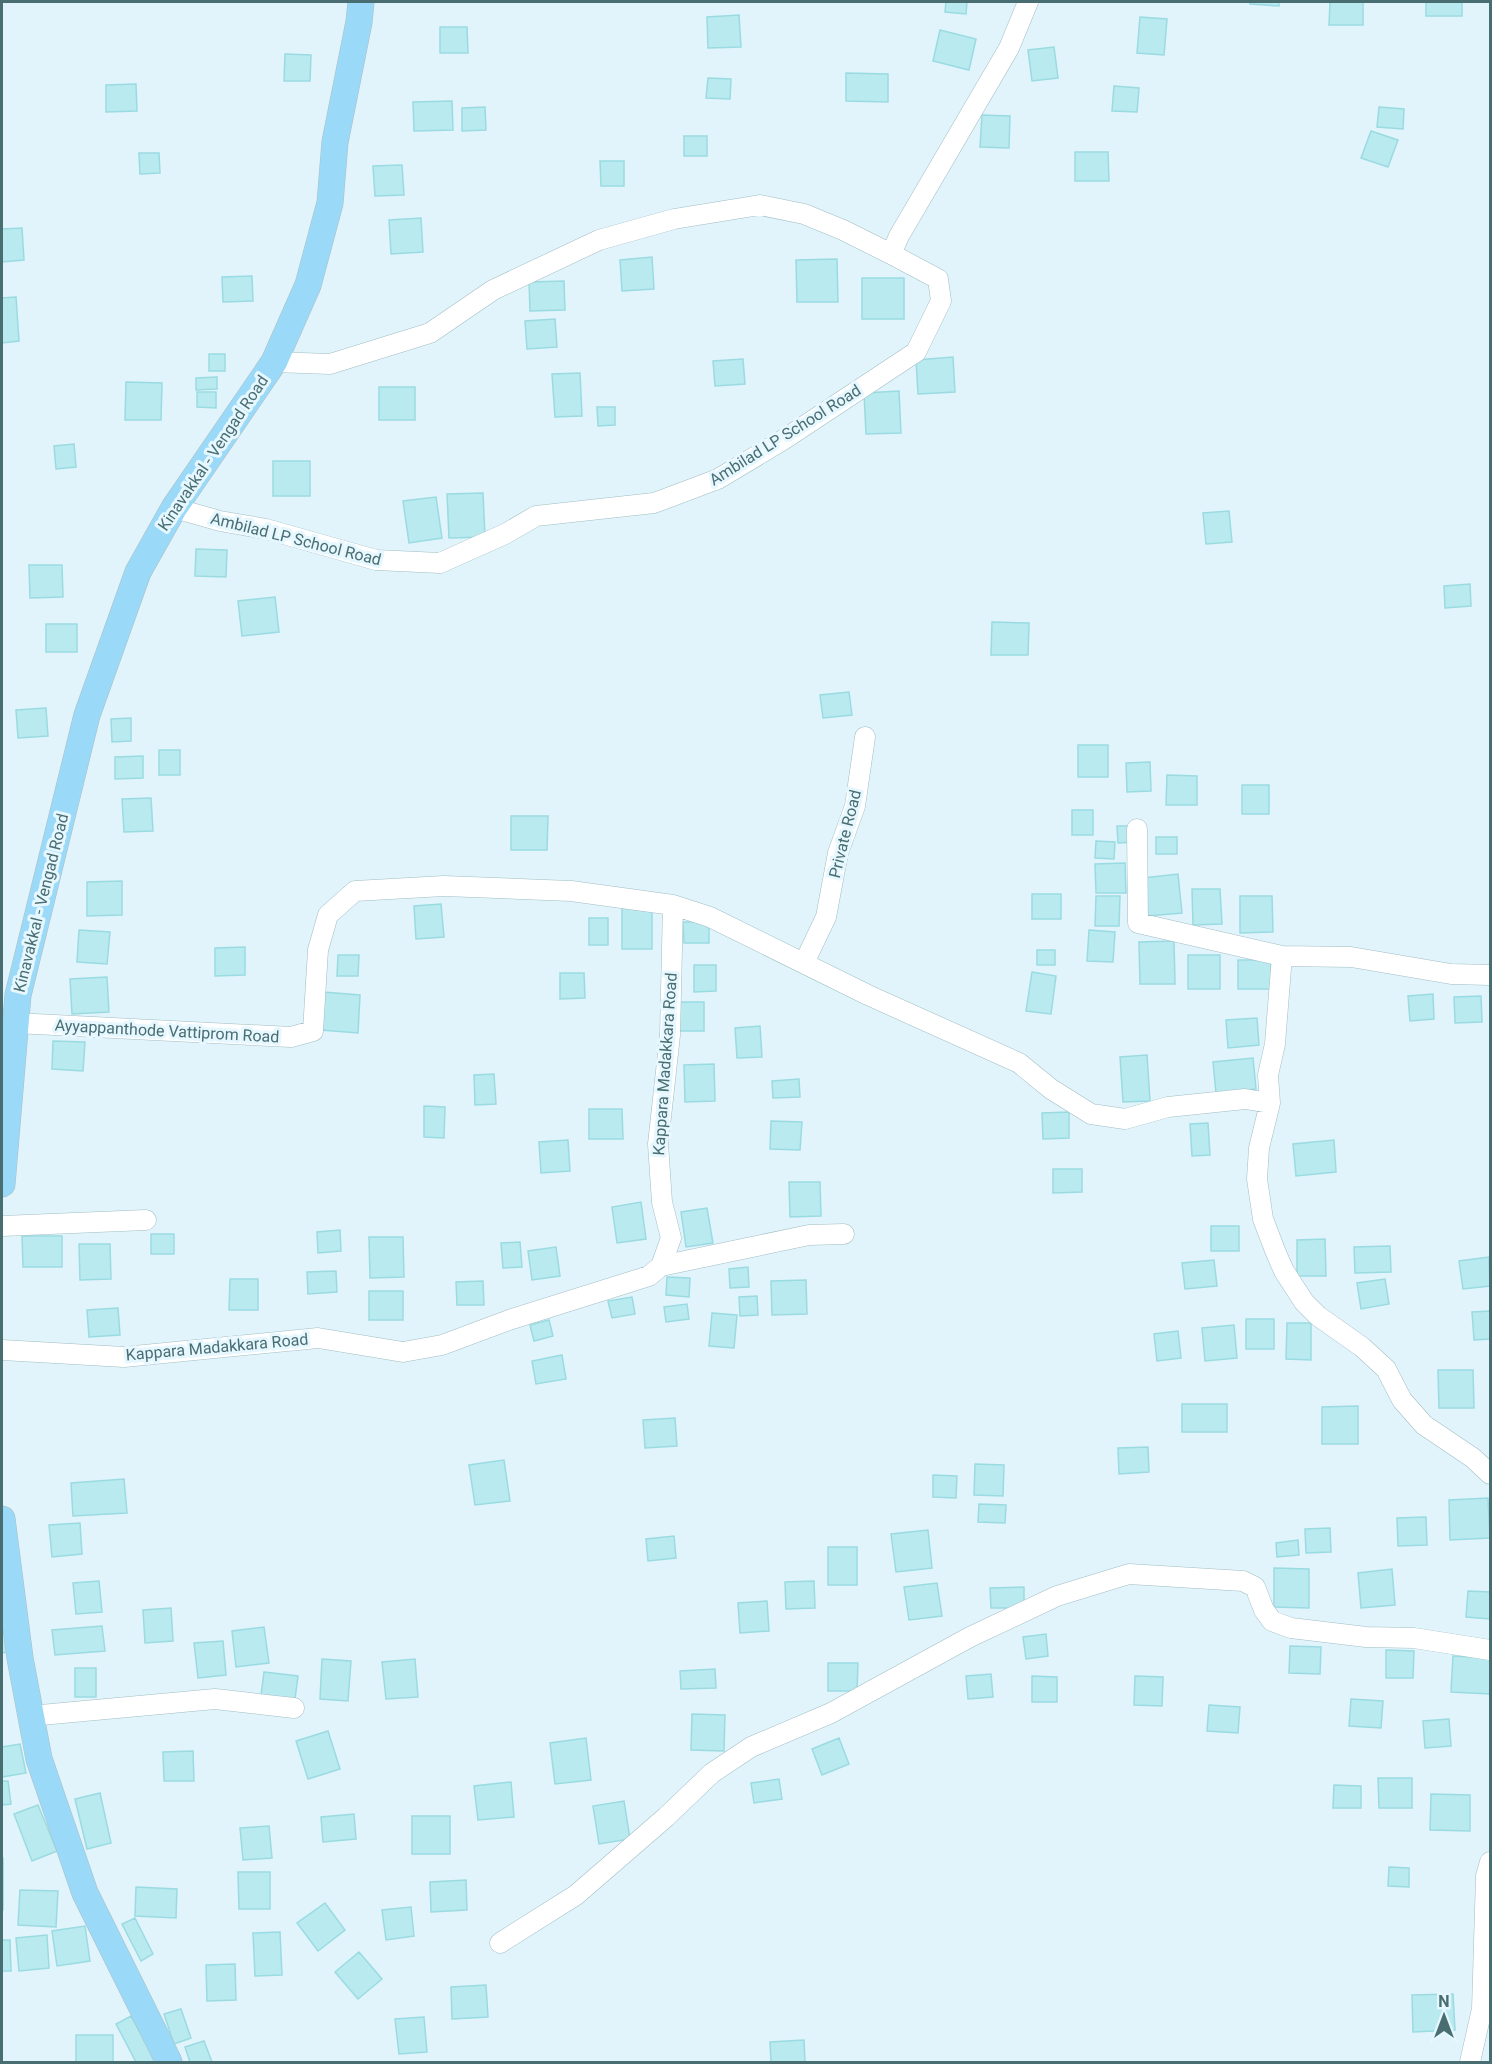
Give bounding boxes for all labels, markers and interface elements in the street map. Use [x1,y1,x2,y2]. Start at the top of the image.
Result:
street label: Kinavakkal - Vengad Road [154,372,272,534]
street label: Ambilad LP School Road [706,381,864,489]
street label: Ambilad LP School Road [209,509,383,569]
street label: Private Road [825,788,865,880]
street label: Kinavakkal - Vengad Road [10,812,72,994]
street label: Kappara Madakkara Road [649,972,681,1156]
street label: Ayyappanthode Vattiprom Road [54,1016,280,1046]
street label: Kappara Madakkara Road [125,1330,309,1364]
north arrow [1414,1986,1474,2046]
text: N [1438,1992,1450,2011]

